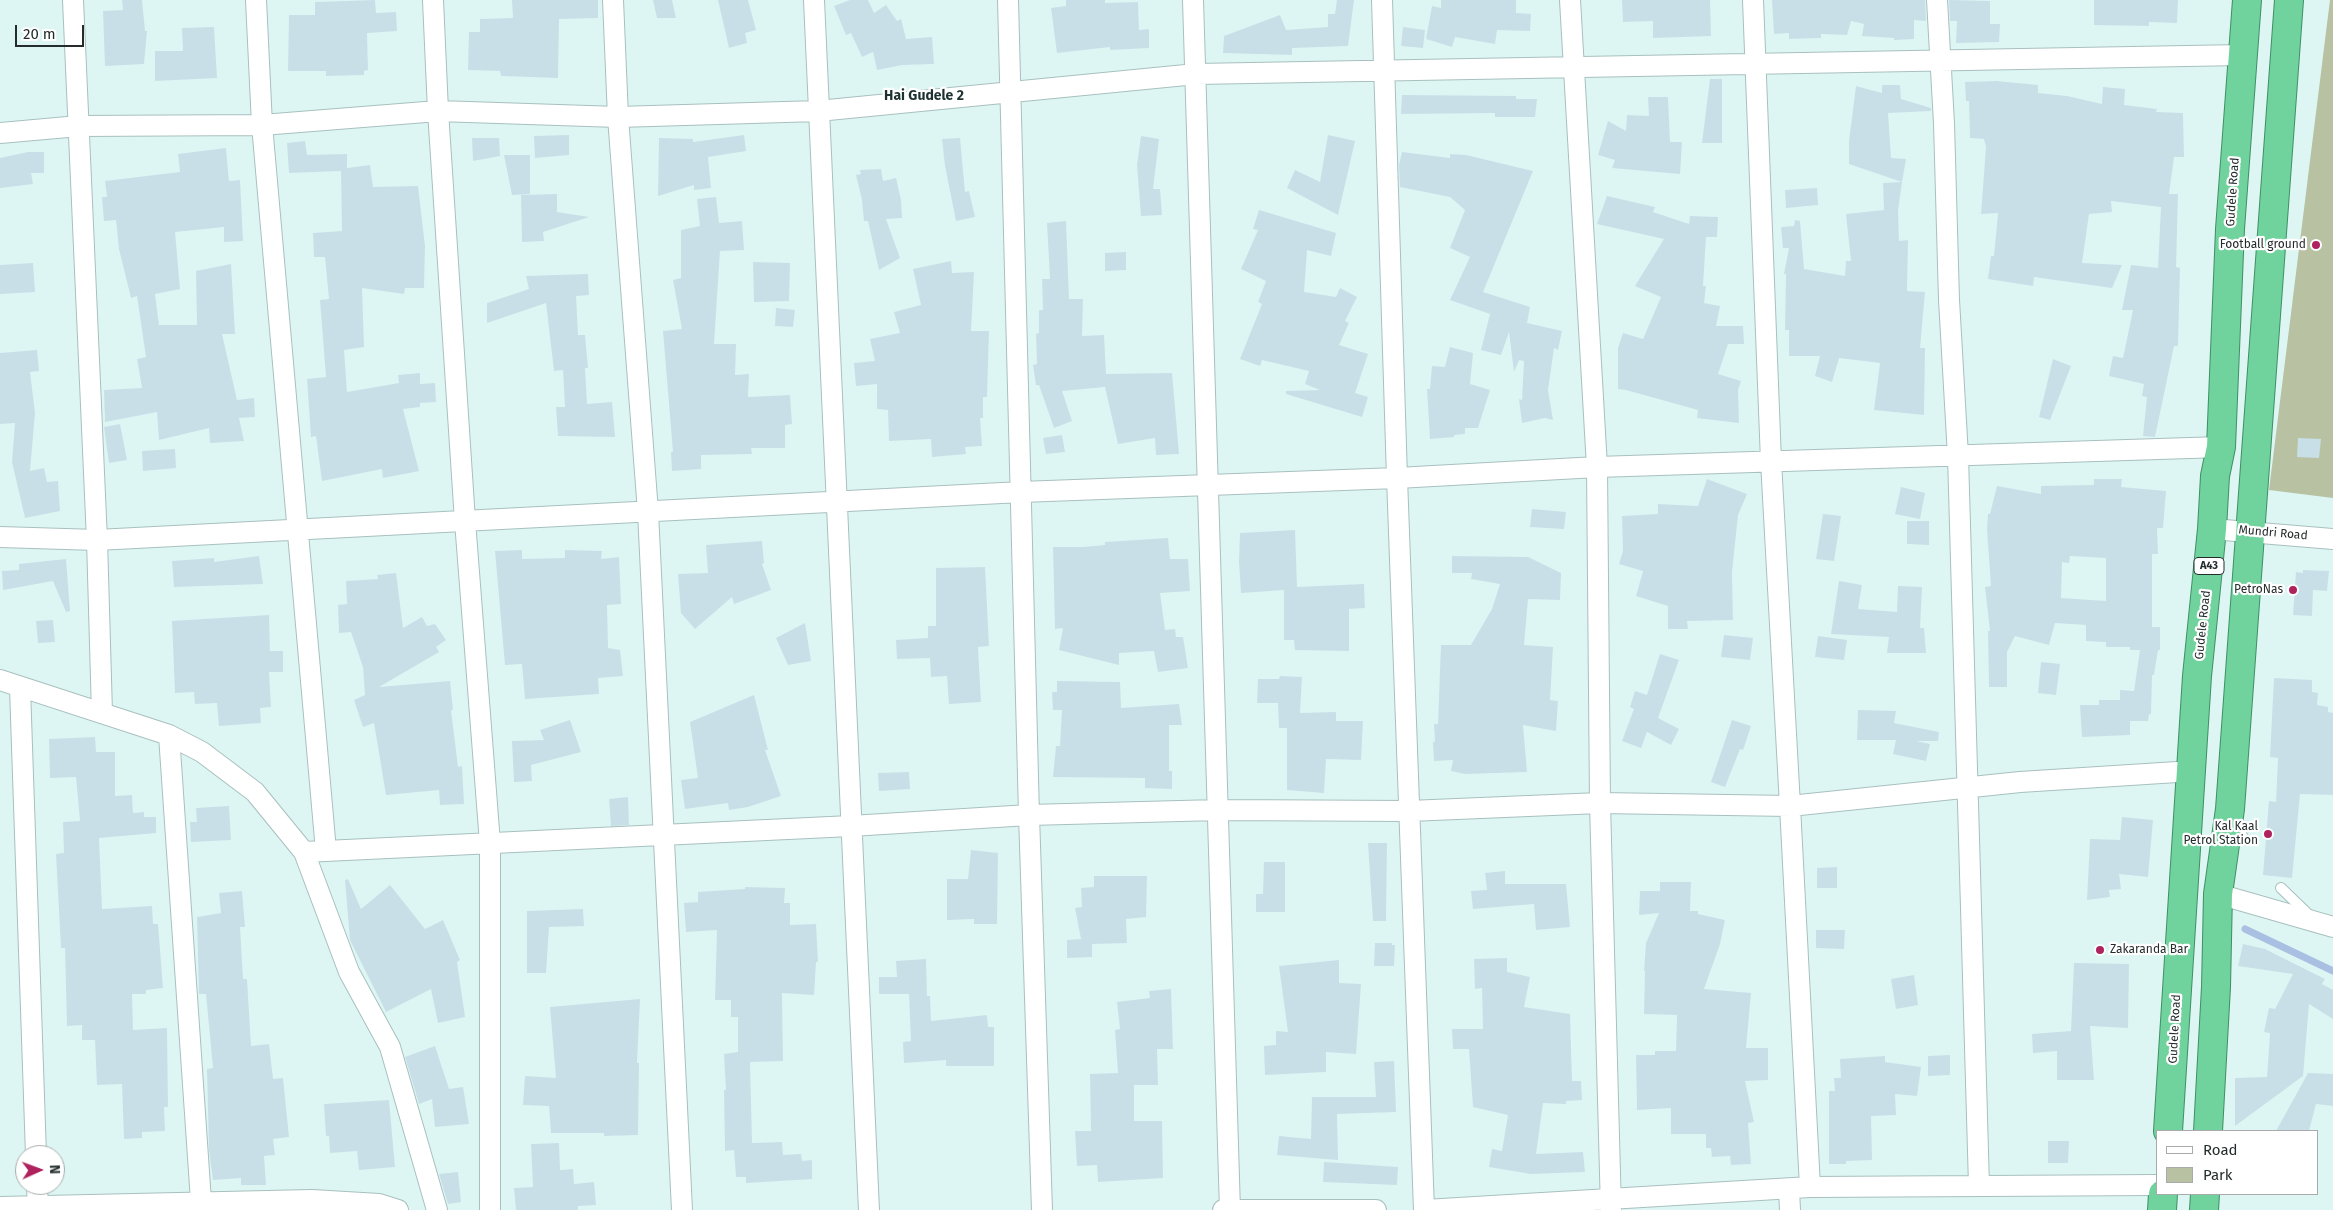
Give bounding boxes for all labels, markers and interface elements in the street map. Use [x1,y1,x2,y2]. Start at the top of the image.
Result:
scale bar [18,15,86,47]
text: 20 m [23,25,56,43]
district label: Hai Gudele 2 [884,88,964,104]
street label: Gudele Road [2223,157,2243,227]
place label: Football ground [2220,238,2306,252]
marker: Football ground [2310,239,2322,251]
street label: Mundri Road [2238,523,2308,543]
road number: A43 [2194,558,2224,574]
place label: PetroNas [2234,583,2283,597]
marker: PetroNas [2287,584,2299,596]
street label: Gudele Road [2192,590,2214,660]
place label: Kal Kaal Petrol Station [2183,820,2258,848]
marker: Kal Kaal Petrol Station [2262,828,2274,840]
place label: Zakaranda Bar [2110,943,2188,957]
marker: Zakaranda Bar [2094,944,2106,956]
street label: Gudele Road [2166,994,2184,1064]
legend [2156,1130,2318,1195]
text: Road [2203,1141,2238,1159]
north arrow [15,1145,65,1195]
text: N [46,1165,63,1174]
text: Park [2203,1166,2233,1184]

